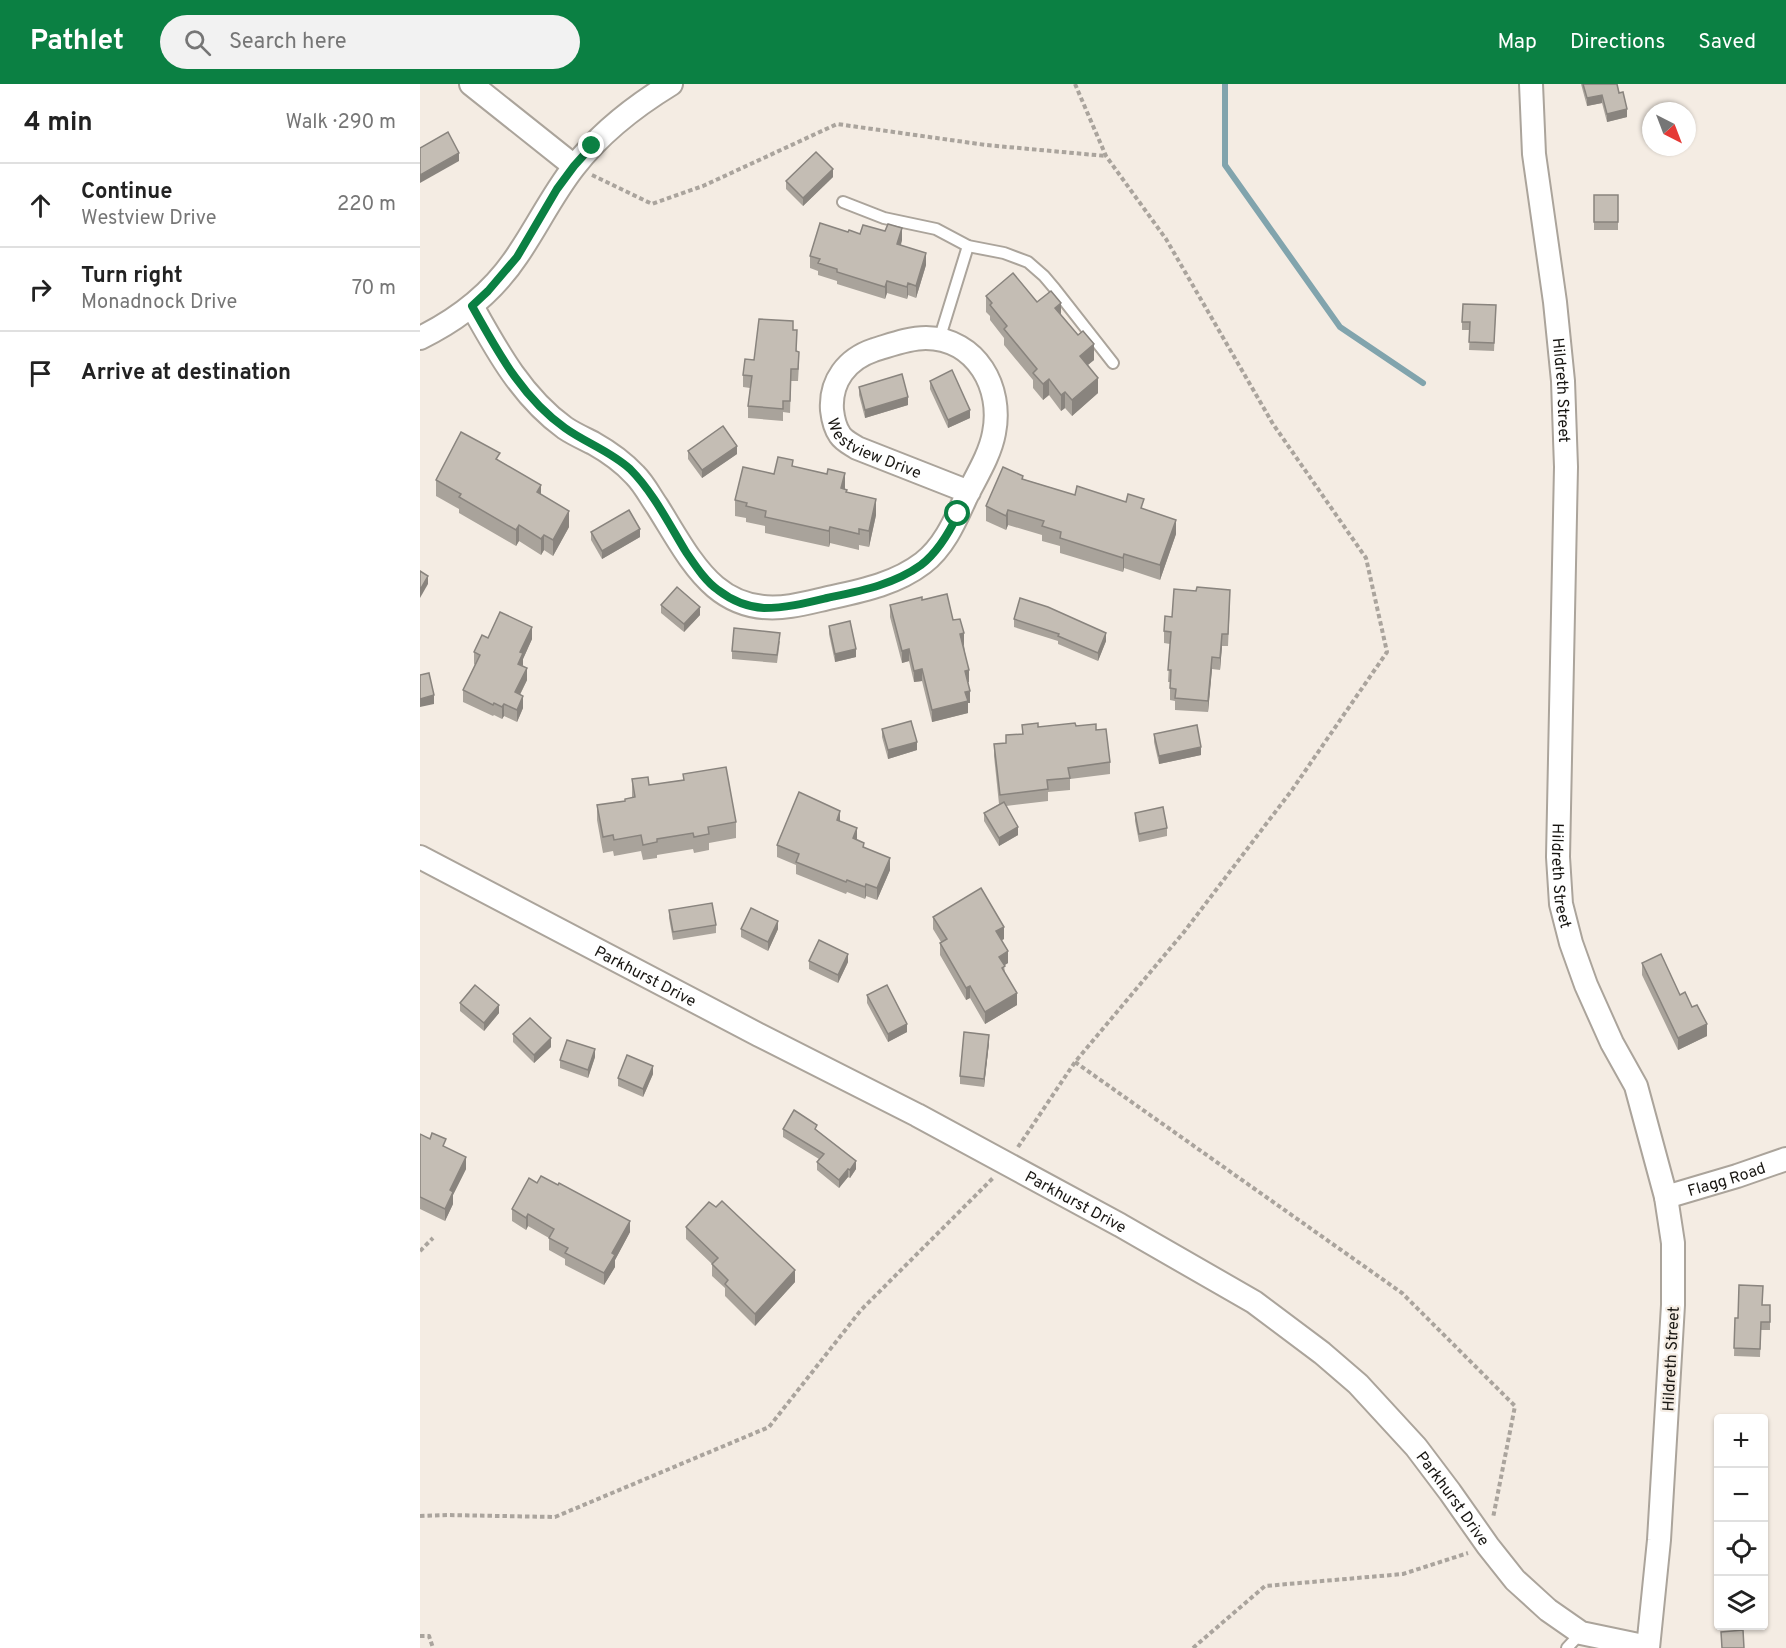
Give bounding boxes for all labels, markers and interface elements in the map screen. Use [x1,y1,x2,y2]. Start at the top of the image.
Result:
search box [160,15,580,69]
text: Pathlet [30,24,124,60]
icon: search [181,26,214,59]
text: Search here [229,29,347,56]
text: Map [1497,29,1537,56]
text: Directions [1570,29,1665,56]
text: Saved [1698,29,1756,56]
north arrow [1642,102,1696,156]
text: 4 min [24,107,93,140]
text: Walk · 290 m [285,110,396,136]
route end [578,132,604,158]
text: Continue [81,179,172,206]
icon: ahead [24,189,57,222]
text: 220 m [337,192,396,218]
text: Westview Drive [81,206,217,232]
text: Turn right [81,263,183,290]
icon: right [24,273,57,306]
text: 70 m [352,276,396,302]
text: Monadnock Drive [81,290,237,316]
street label: Hildreth Street [1547,337,1573,443]
icon: arrive [24,357,57,390]
text: Arrive at destination [81,360,291,387]
street label: Westview Drive [821,416,924,484]
route start [944,500,970,526]
street label: Hildreth Street [1546,823,1575,931]
street label: Parkhurst Drive [590,942,699,1012]
street label: Flagg Road [1685,1159,1769,1202]
street label: Parkhurst Drive [1021,1167,1129,1239]
street label: Hildreth Street [1659,1306,1685,1412]
map controls [1714,1414,1768,1630]
button: + [1714,1414,1768,1468]
street label: Parkhurst Drive [1411,1448,1493,1551]
button: − [1714,1468,1768,1522]
button: locate [1714,1522,1768,1576]
button: layers [1714,1576,1768,1630]

